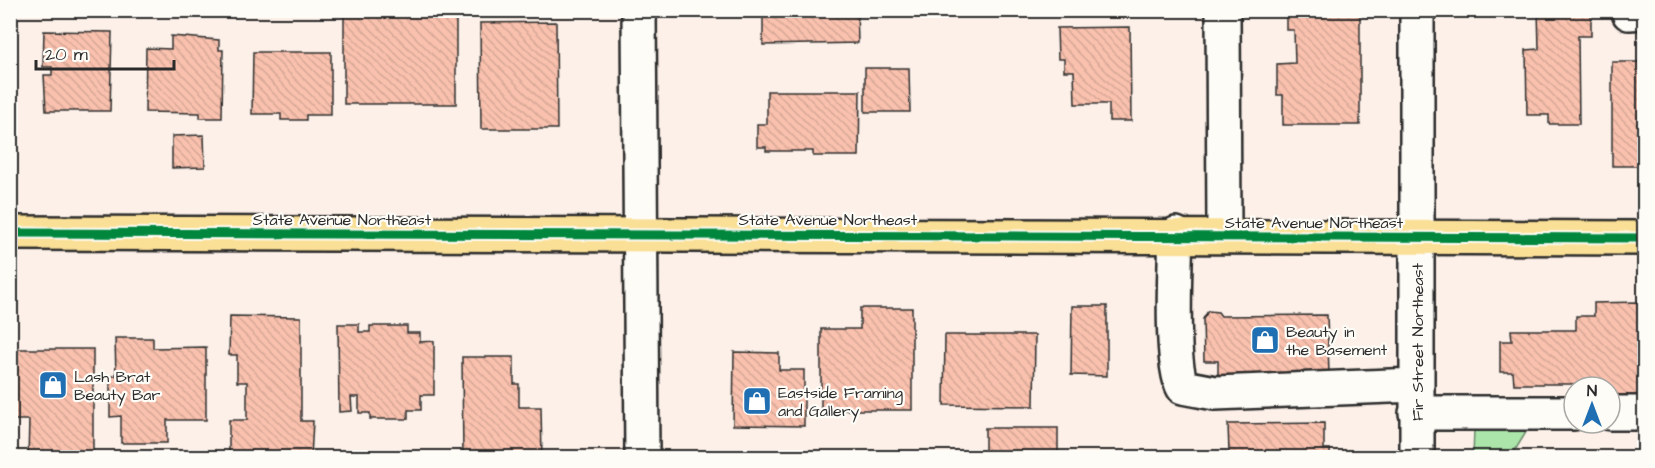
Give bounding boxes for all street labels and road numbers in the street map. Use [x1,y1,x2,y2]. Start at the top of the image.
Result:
street label: State Avenue Northeast [253,209,432,231]
street label: State Avenue Northeast [739,209,918,231]
street label: State Avenue Northeast [1225,212,1404,234]
street label: Fir Street Northeast [1407,262,1429,421]

